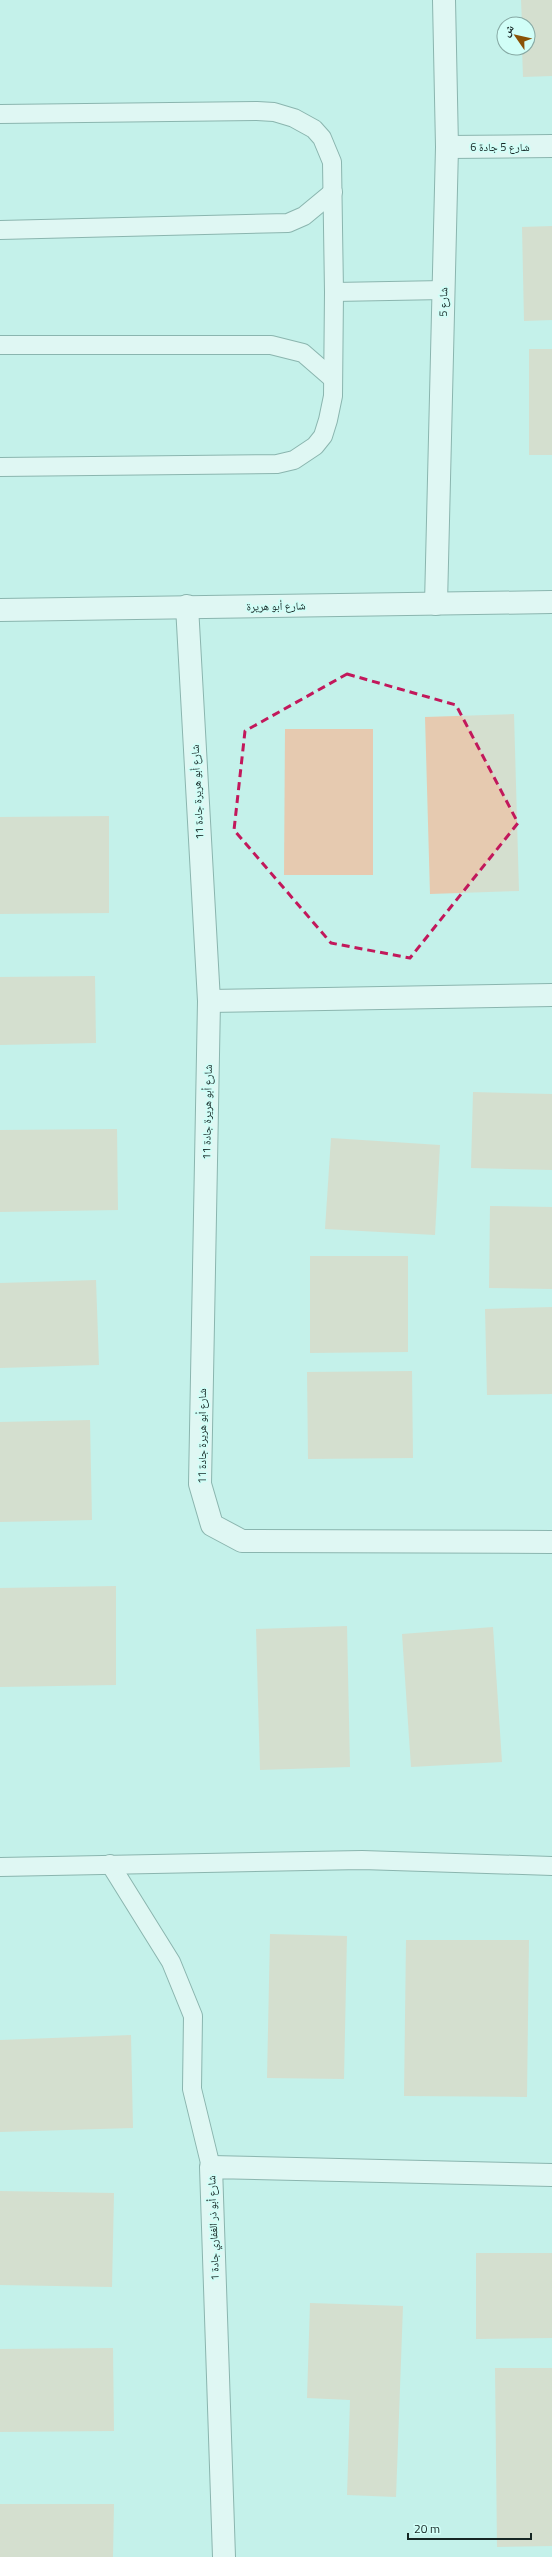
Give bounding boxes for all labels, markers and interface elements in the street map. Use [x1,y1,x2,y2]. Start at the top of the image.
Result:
north arrow [496,16,536,56]
text: ش [498,21,518,40]
street label: شارع 5 جادة 6 [470,139,530,155]
street label: شارع 5 [435,287,451,317]
street label: شارع أبو هريرة [246,597,306,615]
street label: شارع أبو هريرة جادة 11 [187,744,207,840]
street label: شارع أبو هريرة جادة 11 [198,1064,216,1160]
street label: شارع أبو هريرة جادة 11 [194,1388,210,1484]
street label: شارع أبو ذر الغفاري جادة 1 [203,2175,224,2281]
scale bar [408,2515,531,2541]
text: 20 m [414,2519,440,2538]

